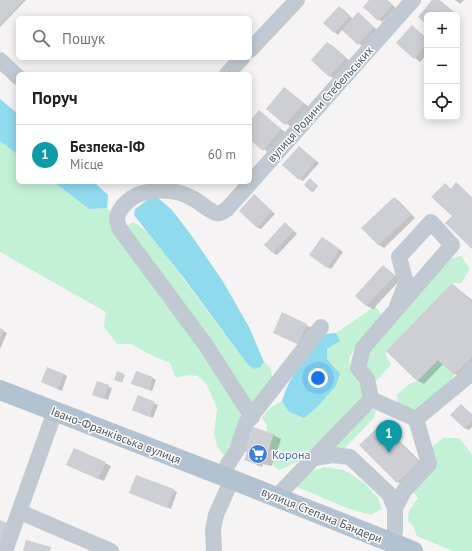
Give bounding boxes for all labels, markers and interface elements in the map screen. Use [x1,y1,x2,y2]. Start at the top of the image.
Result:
map controls [424,12,460,120]
button: + [424,12,460,48]
search box [16,16,252,60]
icon: search [30,27,52,49]
text: Пошук [62,29,105,48]
street label: вулиця Родини Стебельських [264,43,376,165]
button: − [424,48,460,84]
button: locate [424,84,460,120]
text: Поруч [32,87,78,109]
text: Безпека-ІФ [70,137,145,156]
text: 1 [41,146,49,163]
text: 60 m [208,146,236,163]
text: Місце [70,156,103,173]
your location [308,368,328,388]
street label: Івано-Франківська вулиця [49,403,183,467]
pin: 1 [376,420,402,453]
supermarket icon: Корона [247,443,269,465]
place label: Корона [272,447,310,462]
street label: вулиця Степана Бандери [259,484,385,546]

